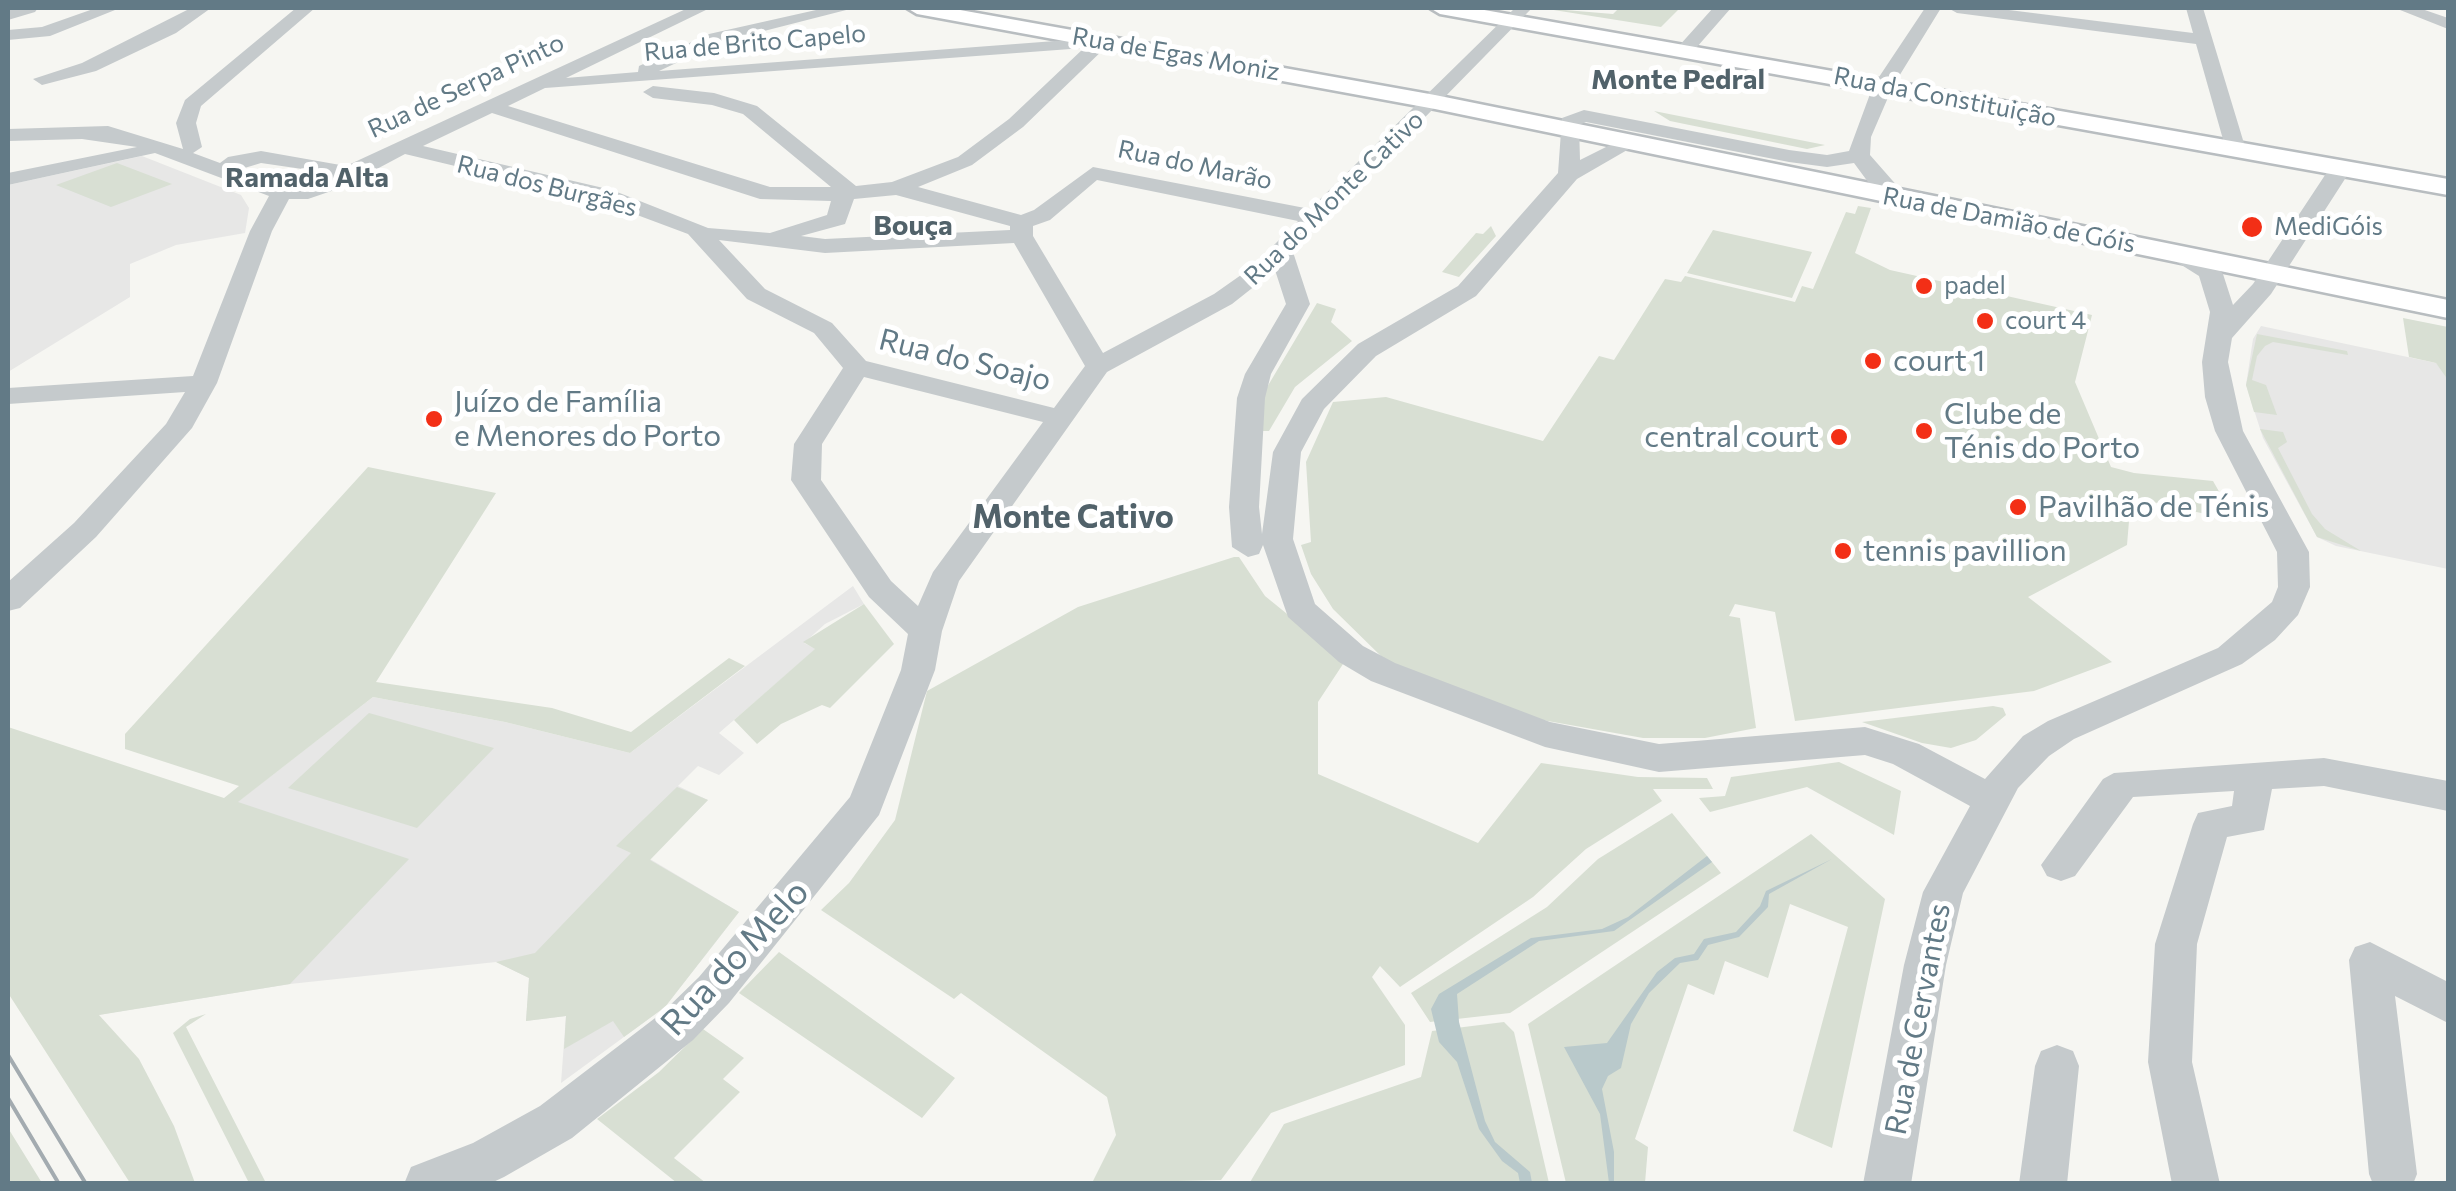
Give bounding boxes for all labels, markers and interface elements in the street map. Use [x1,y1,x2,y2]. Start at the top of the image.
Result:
street label: Rua de Brito Capelo [643,18,867,68]
street label: Rua de Egas Moniz [1070,21,1282,87]
street label: Rua de Serpa Pinto [363,27,569,145]
street label: Rua da Constituição [1831,61,2059,133]
district label: Monte Pedral [1591,63,1765,97]
street label: Rua do Monte Cativo [1238,105,1430,291]
street label: Rua do Marão [1115,134,1275,196]
street label: Rua dos Burgães [454,149,640,223]
district label: Ramada Alta [225,161,389,195]
street label: Rua de Damião de Góis [1880,181,2138,259]
district label: Bouça [873,209,953,243]
place label: MediGóis [2274,212,2383,242]
marker: MediGóis [2239,214,2265,240]
place label: padel [1944,271,2006,301]
marker: padel [1913,275,1935,297]
place label: court 4 [2005,306,2086,336]
marker: court 4 [1974,310,1996,332]
street label: Rua do Soajo [875,321,1055,399]
place label: court 1 [1893,343,1985,379]
marker: court 1 [1862,350,1884,372]
place label: Juízo de Família e Menores do Porto [454,384,721,454]
place label: Clube de Ténis do Porto [1944,396,2140,466]
marker: Juízo de Família e Menores do Porto [423,408,445,430]
place label: central court [1644,419,1819,455]
marker: Clube de Ténis do Porto [1913,420,1935,442]
marker: central court [1828,426,1850,448]
place label: Pavilhão de Ténis [2038,489,2269,525]
marker: Pavilhão de Ténis [2007,496,2029,518]
district label: Monte Cativo [972,498,1174,536]
place label: tennis pavillion [1863,533,2067,569]
marker: tennis pavillion [1832,540,1854,562]
street label: Rua do Melo [652,872,818,1044]
street label: Rua de Cervantes [1878,900,1958,1138]

